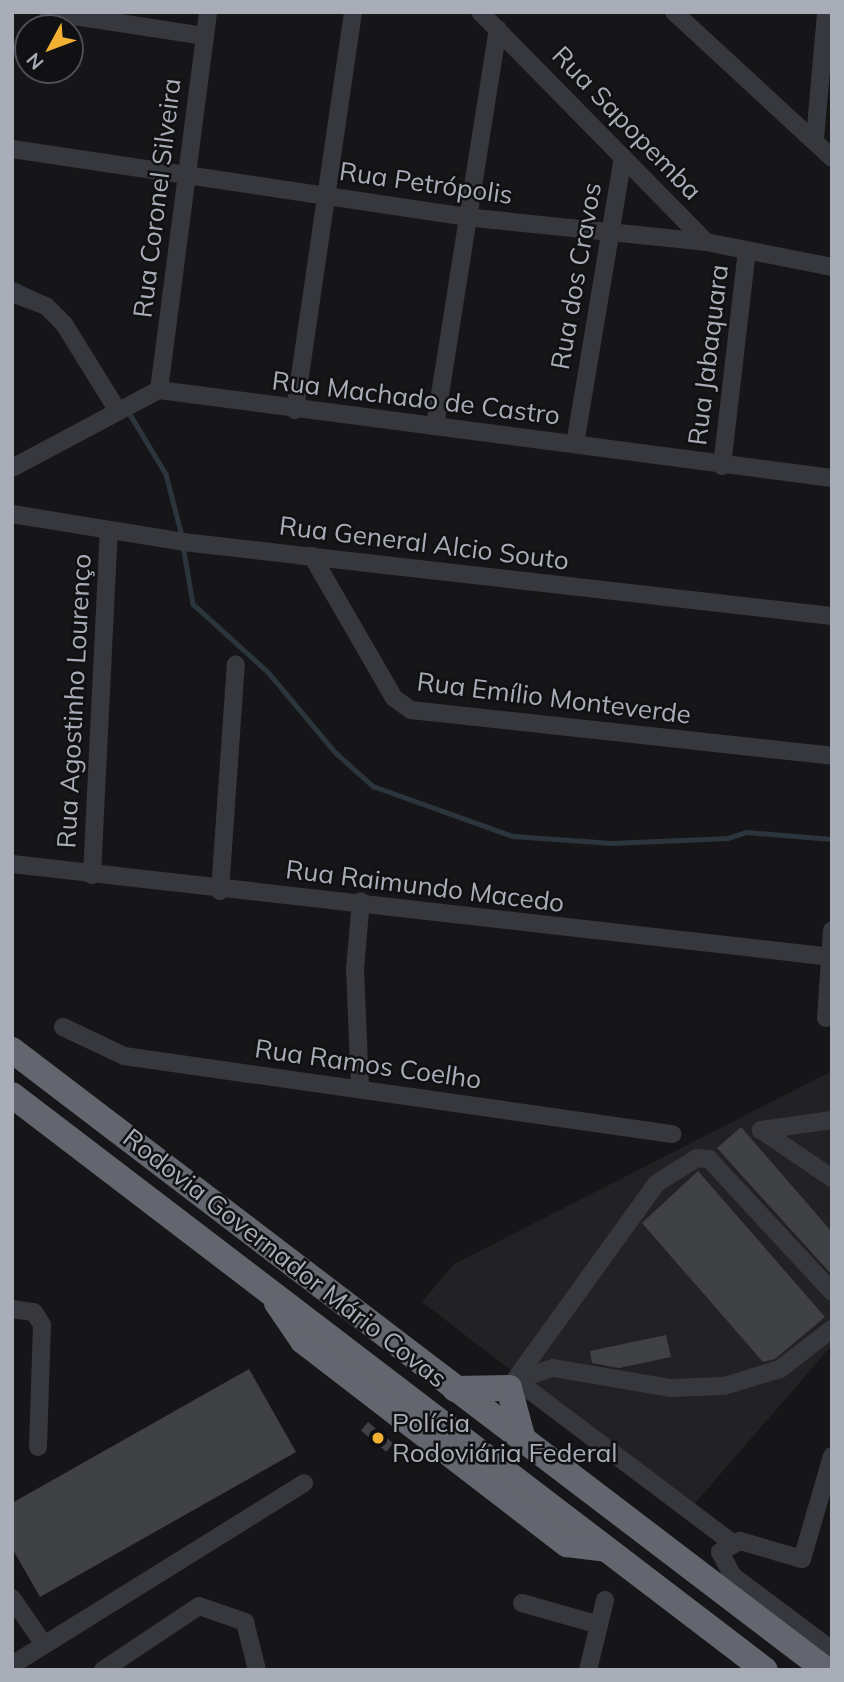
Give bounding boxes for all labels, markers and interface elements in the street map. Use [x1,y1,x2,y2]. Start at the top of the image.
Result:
north arrow [14,14,84,84]
street label: Rua Sapopemba [546,40,708,206]
text: N [21,48,48,75]
street label: Rua Coronel Silveira [127,76,187,320]
street label: Rua Petrópolis [337,155,515,211]
street label: Rua dos Cravos [544,180,608,372]
street label: Rua Jabaquara [681,263,735,447]
street label: Rua Machado de Castro [270,365,562,431]
street label: Rua General Alcio Souto [277,510,571,576]
street label: Rua Agostinho Lourenço [51,553,97,849]
street label: Rua Emílio Monteverde [415,666,693,730]
street label: Rua Raimundo Macedo [284,853,566,919]
street label: Rua Ramos Coelho [253,1033,483,1095]
street label: Rodovia Governador Mário Covas [117,1122,453,1394]
place label: Polícia Rodoviária Federal [392,1407,618,1468]
marker: Polícia Rodoviária Federal [370,1430,386,1446]

